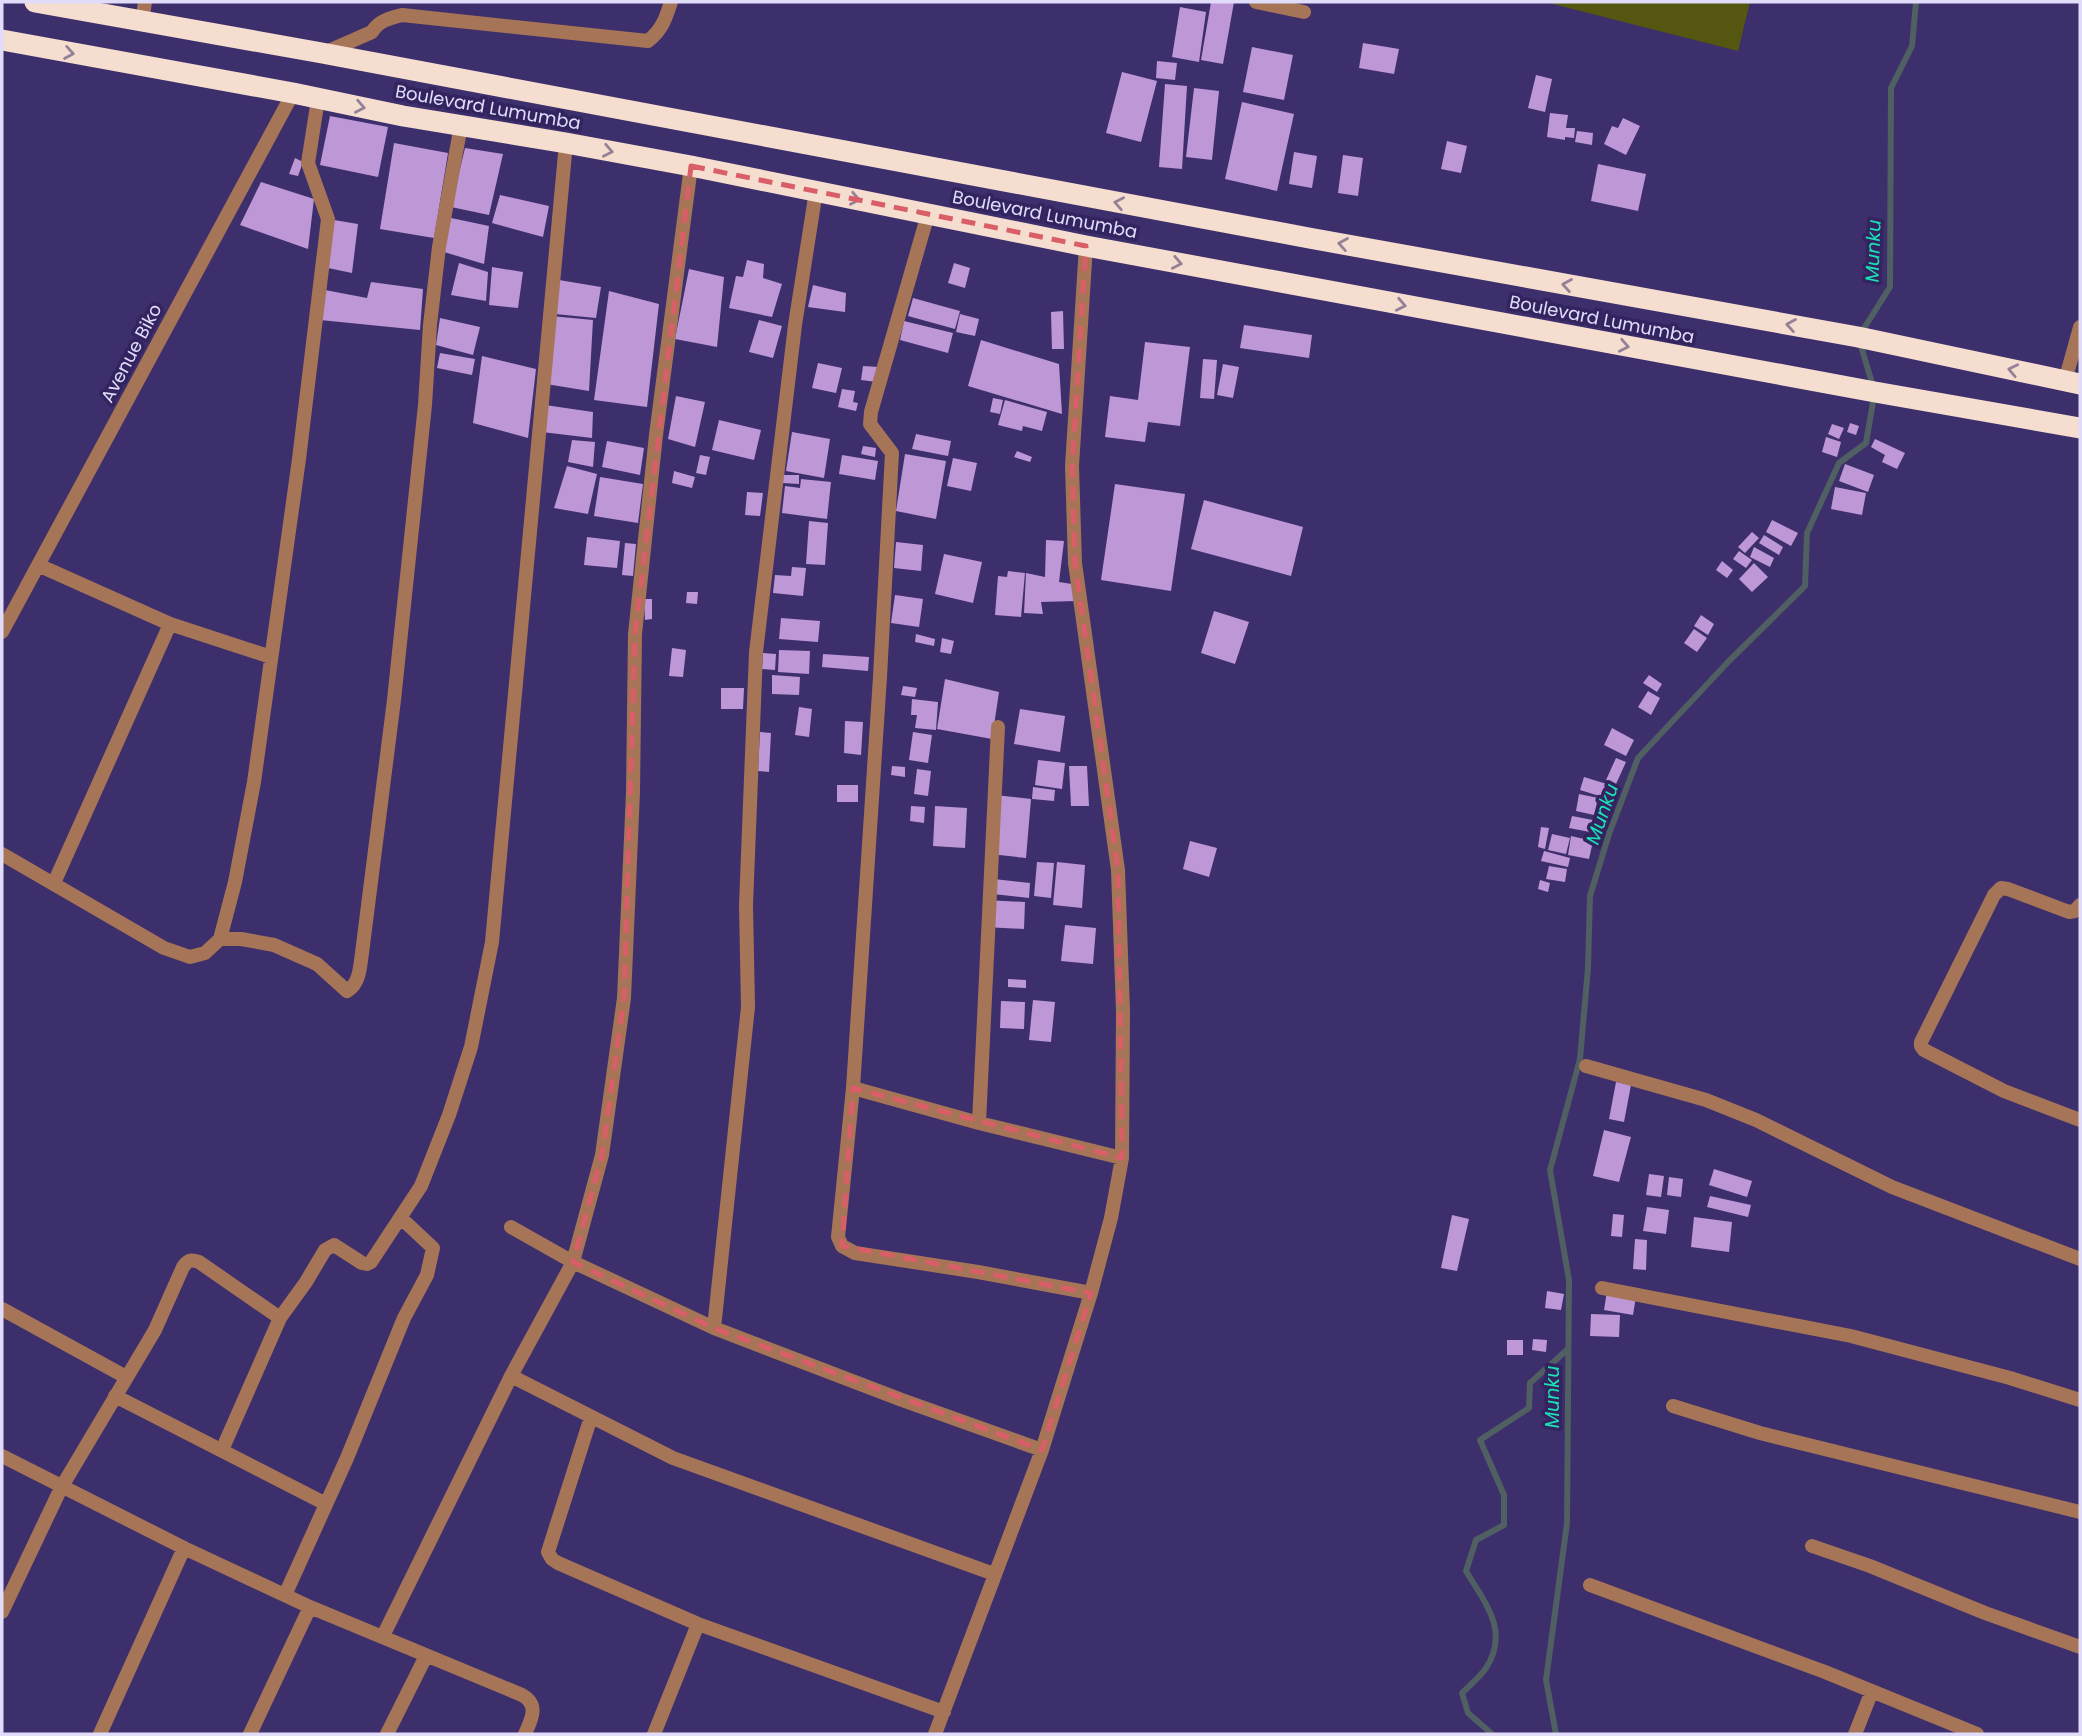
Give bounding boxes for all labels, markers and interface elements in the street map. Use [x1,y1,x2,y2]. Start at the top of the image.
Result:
one-way arrow [63,44,75,59]
street label: Boulevard Lumumba [393,78,583,136]
one-way arrow [354,99,366,114]
one-way arrow [602,142,614,157]
street label: Boulevard Lumumba [950,184,1140,244]
one-way arrow [849,191,861,206]
one-way arrow [1113,196,1125,211]
water label: Munku [1858,219,1888,283]
one-way arrow [1337,238,1349,253]
one-way arrow [1171,255,1183,270]
one-way arrow [1561,278,1573,293]
street label: Boulevard Lumumba [1507,289,1697,349]
one-way arrow [1395,296,1407,311]
street label: Avenue Biko [94,299,168,407]
one-way arrow [1785,318,1797,333]
one-way arrow [1618,338,1630,353]
one-way arrow [2007,364,2019,379]
water label: Munku [1579,780,1625,848]
water label: Munku [1539,1366,1566,1428]

